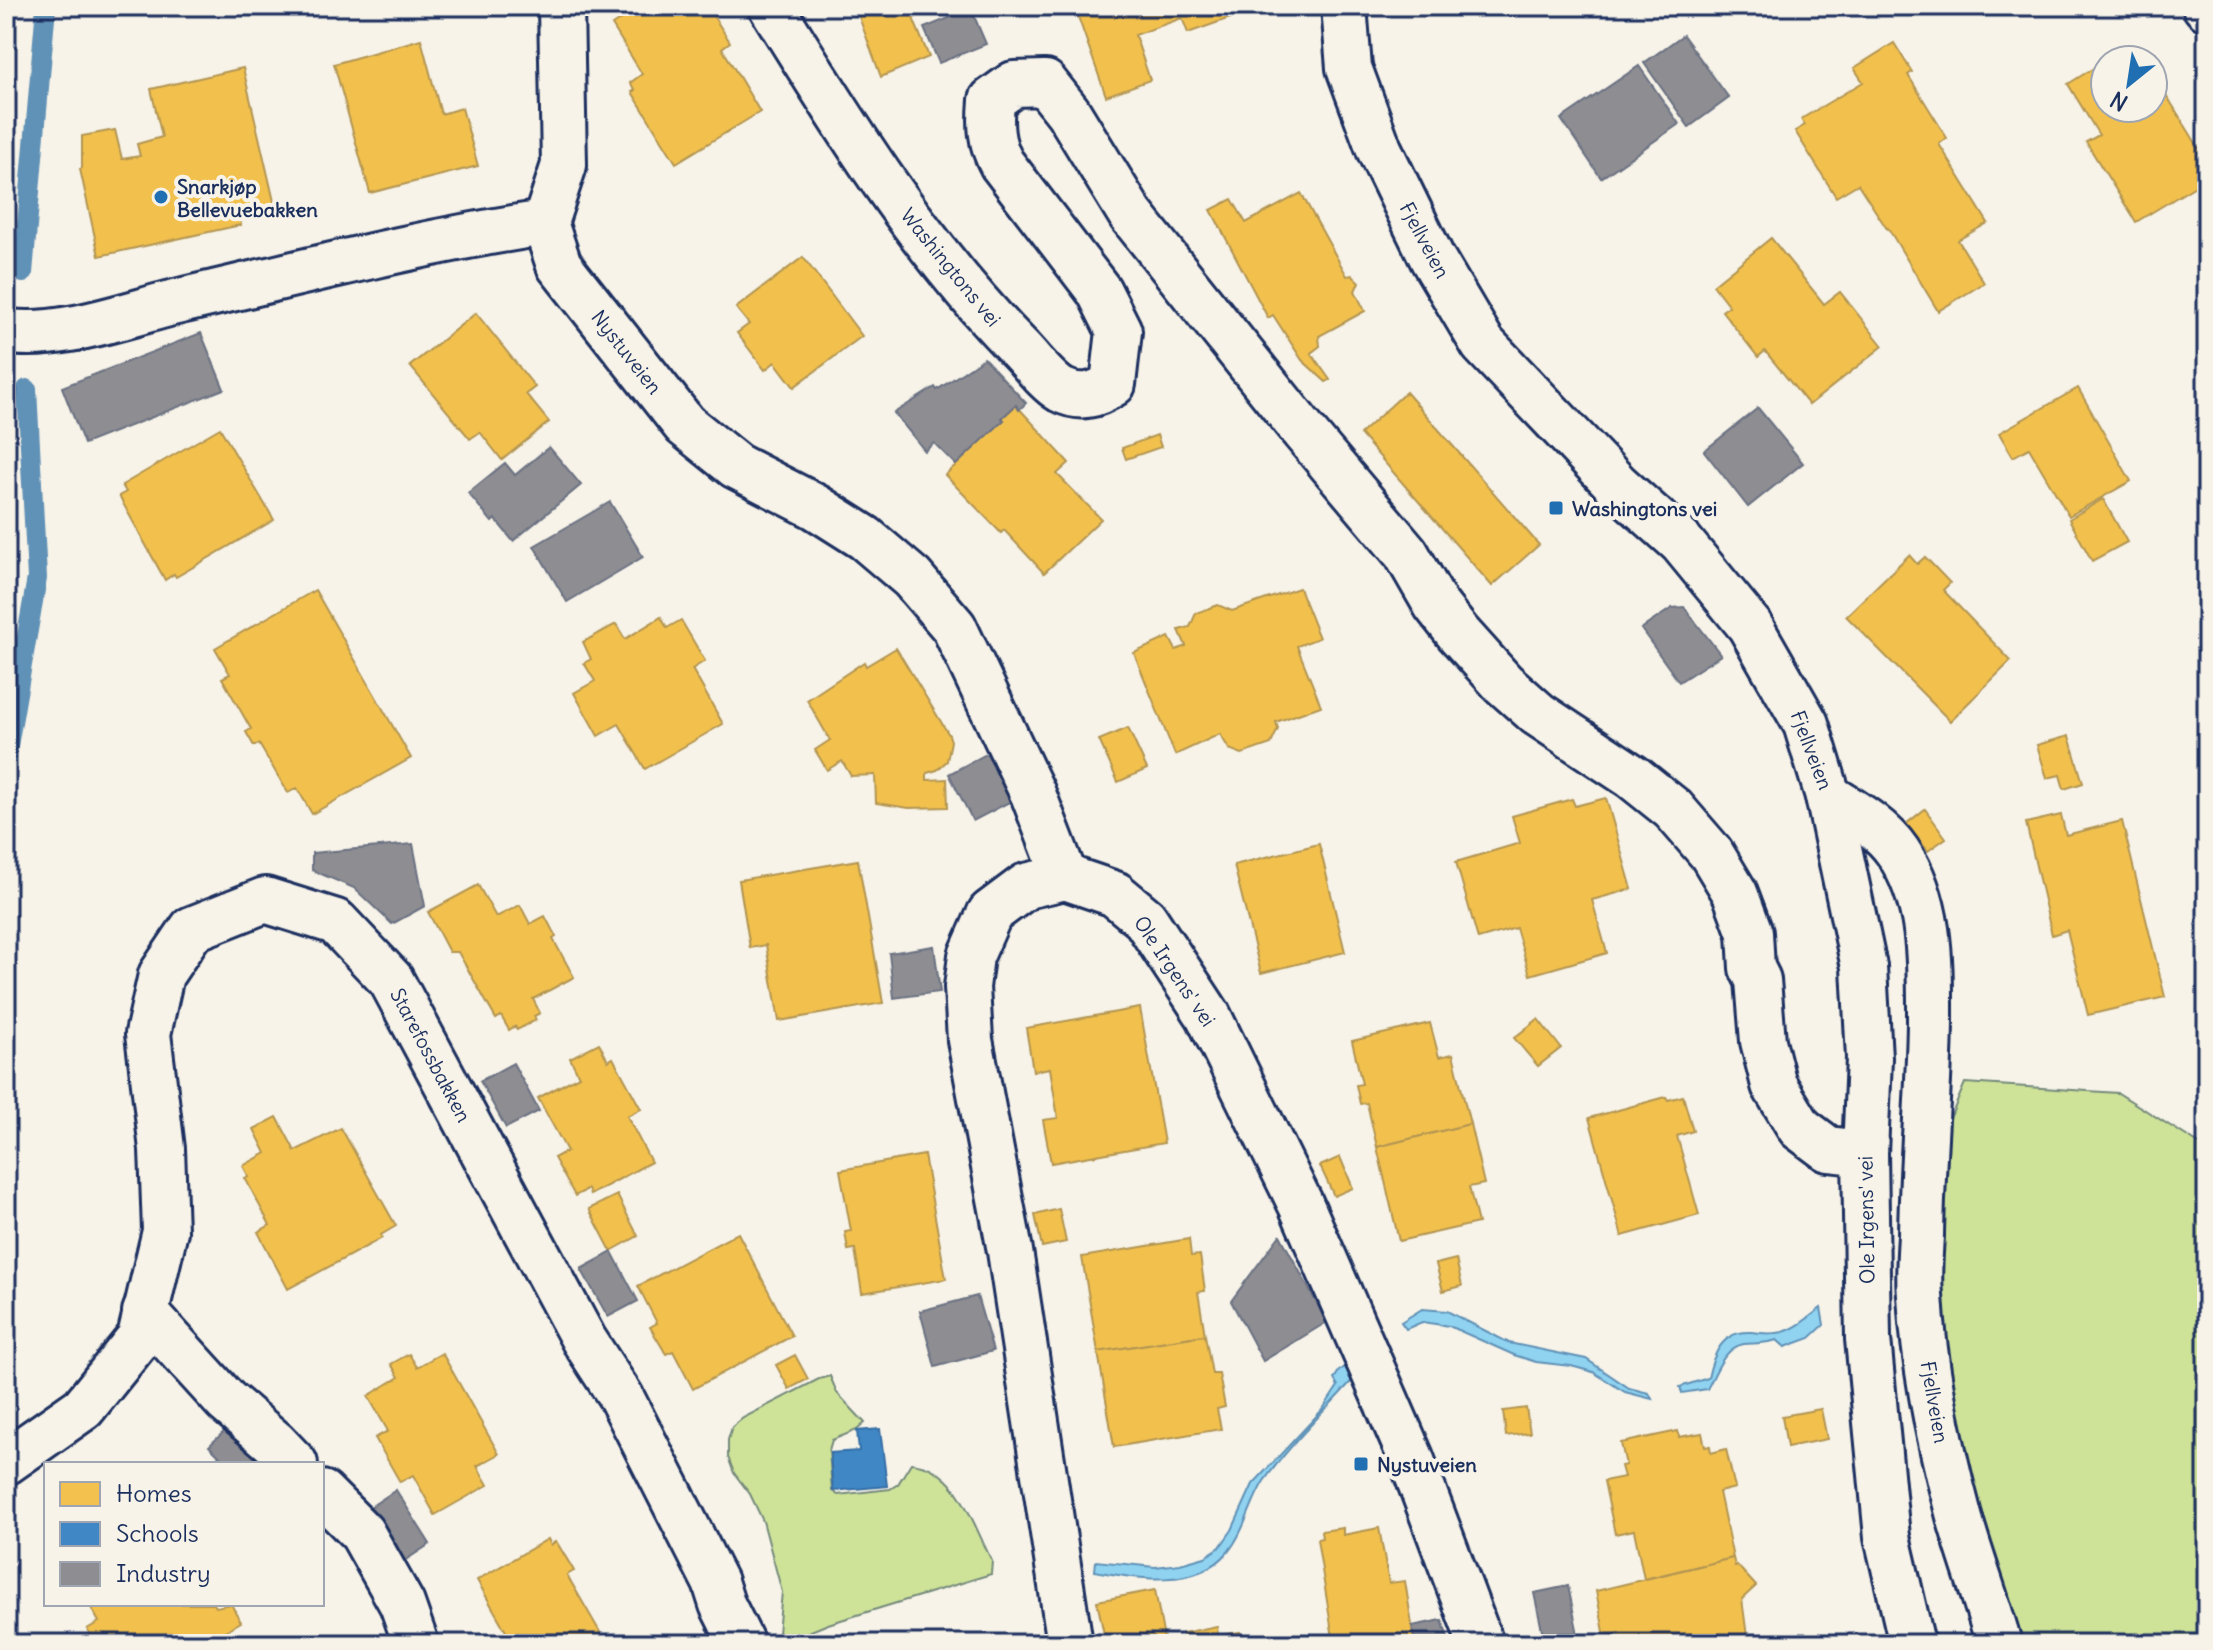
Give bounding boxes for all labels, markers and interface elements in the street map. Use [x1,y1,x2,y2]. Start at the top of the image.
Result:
north arrow [2089,44,2169,124]
text: N [2105,85,2133,117]
place label: Snarkjøp Bellevuebakken [177,174,318,222]
marker: Snarkjøp Bellevuebakken [152,188,170,206]
street label: Fjellveien [1395,198,1455,282]
street label: Washingtons vei [896,203,1006,331]
street label: Nystuveien [586,305,668,399]
place label: Washingtons vei [1572,496,1717,521]
marker: Washingtons vei [1547,499,1565,517]
street label: Fjellveien [1785,707,1839,793]
street label: Ole Irgens' vei [1129,911,1221,1031]
street label: Starefossbakken [385,984,477,1126]
street label: Ole Irgens' vei [1852,1156,1880,1284]
street label: Fjellveien [1915,1359,1955,1445]
place label: Nystuveien [1377,1452,1477,1477]
marker: Nystuveien [1352,1455,1370,1473]
legend [44,1462,324,1606]
text: Homes [116,1478,192,1508]
text: Schools [116,1518,199,1548]
text: Industry [116,1558,211,1588]

